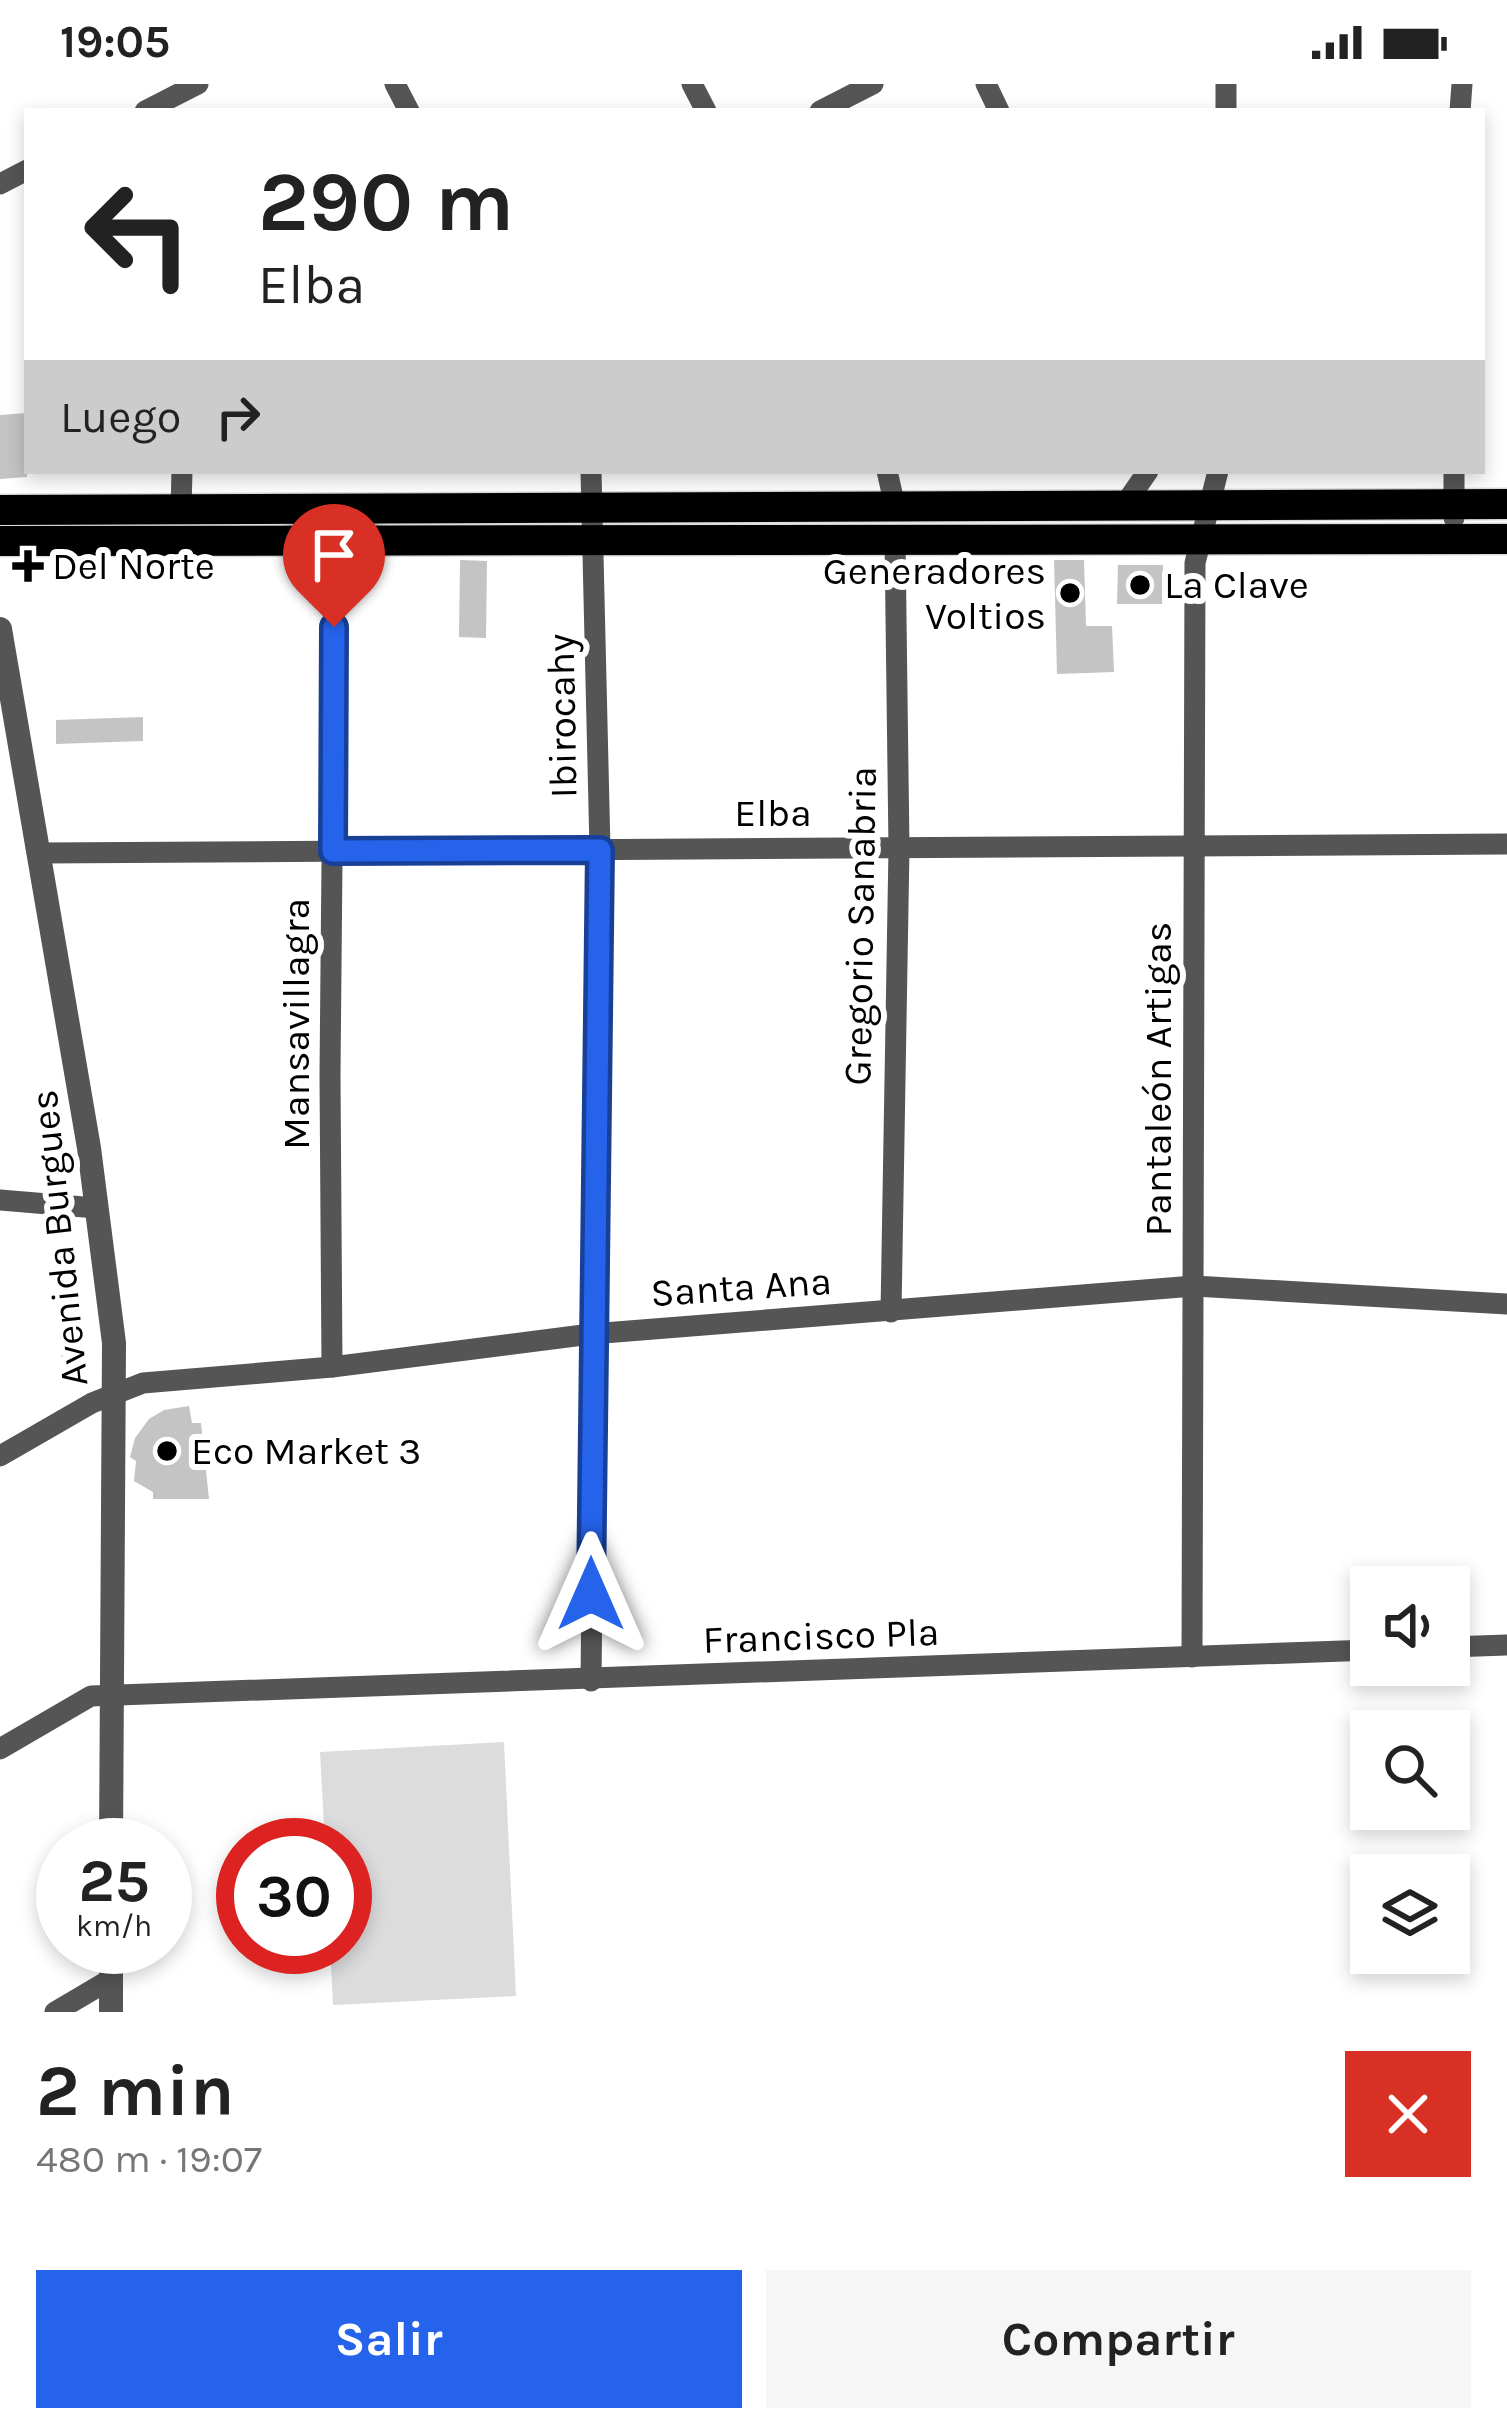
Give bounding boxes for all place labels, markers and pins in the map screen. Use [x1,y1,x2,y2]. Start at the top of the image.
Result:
pin [283,504,385,627]
place label: Del Norte [52,543,215,589]
place label: Generadores Voltios [823,548,1046,639]
marker: Del Norte [15,553,41,579]
place label: La Clave [1164,562,1309,608]
marker: La Clave [1127,572,1153,598]
marker: Generadores Voltios [1057,580,1083,606]
place label: Eco Market 3 [191,1428,421,1474]
marker: Eco Market 3 [154,1438,180,1464]

